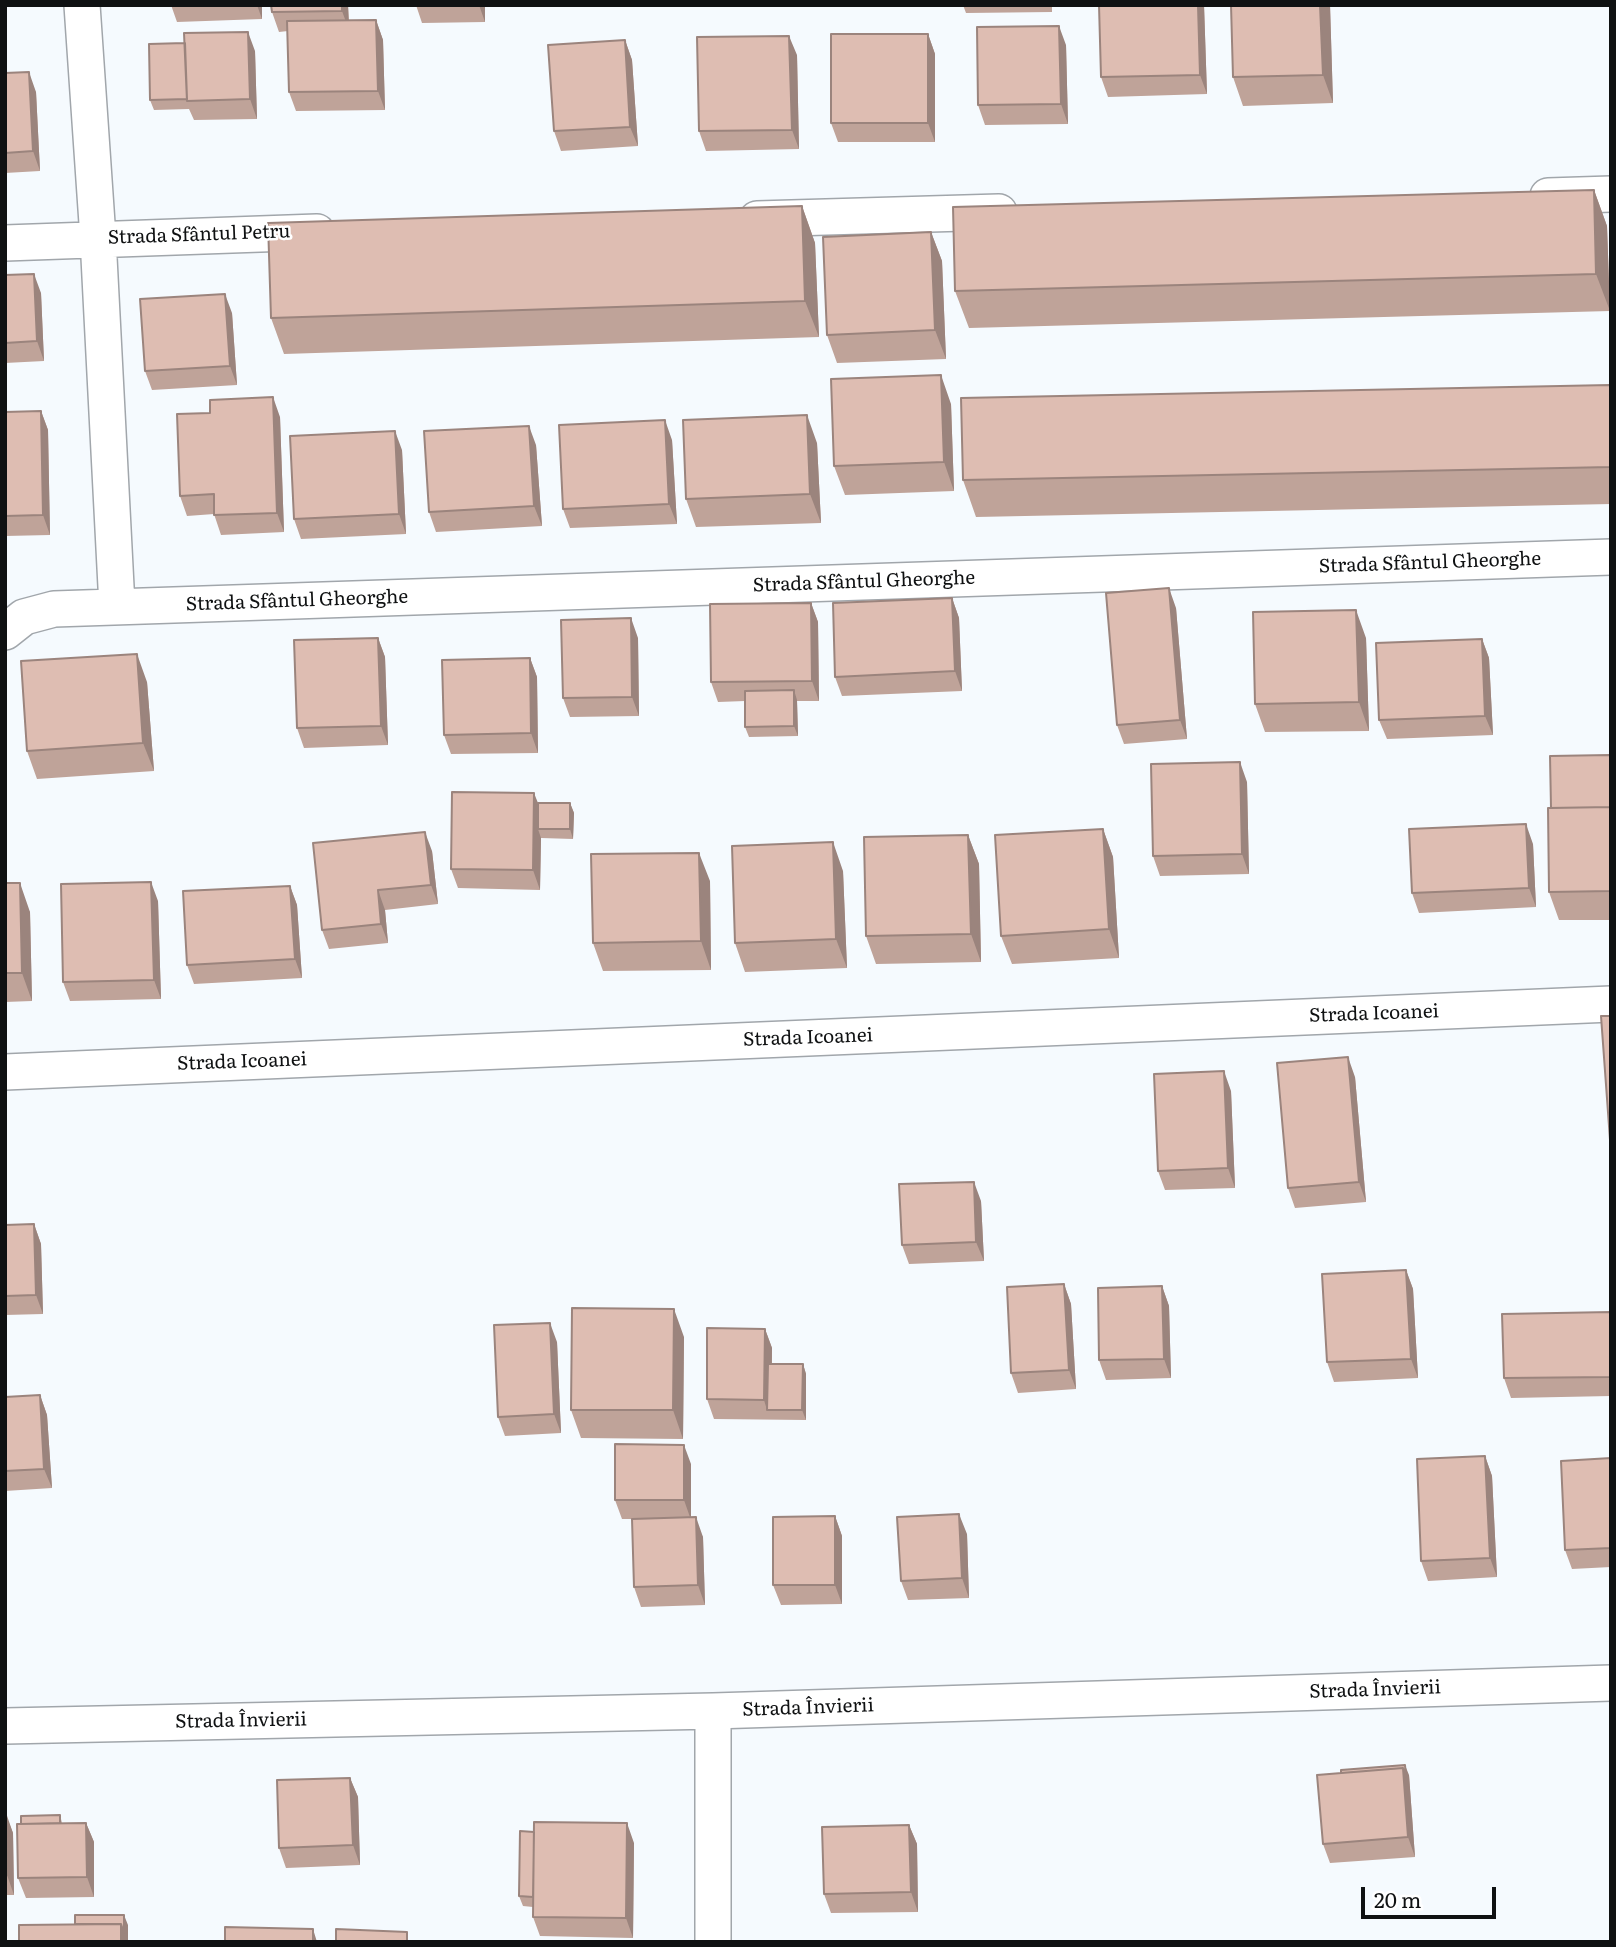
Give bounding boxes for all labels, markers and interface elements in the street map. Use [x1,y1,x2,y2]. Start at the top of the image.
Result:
street label: Strada Sfântul Petru [107,220,291,250]
street label: Strada Sfântul Gheorghe [1318,548,1542,578]
street label: Strada Sfântul Gheorghe [752,567,976,597]
street label: Strada Sfântul Gheorghe [185,586,409,616]
street label: Strada Icoanei [1309,1000,1439,1028]
street label: Strada Icoanei [743,1024,873,1052]
street label: Strada Icoanei [177,1048,307,1076]
street label: Strada Învierii [1309,1676,1441,1704]
street label: Strada Învierii [742,1694,874,1722]
street label: Strada Învierii [175,1708,307,1734]
scale bar [1364,1874,1499,1918]
text: 20 m [1374,1883,1421,1914]

